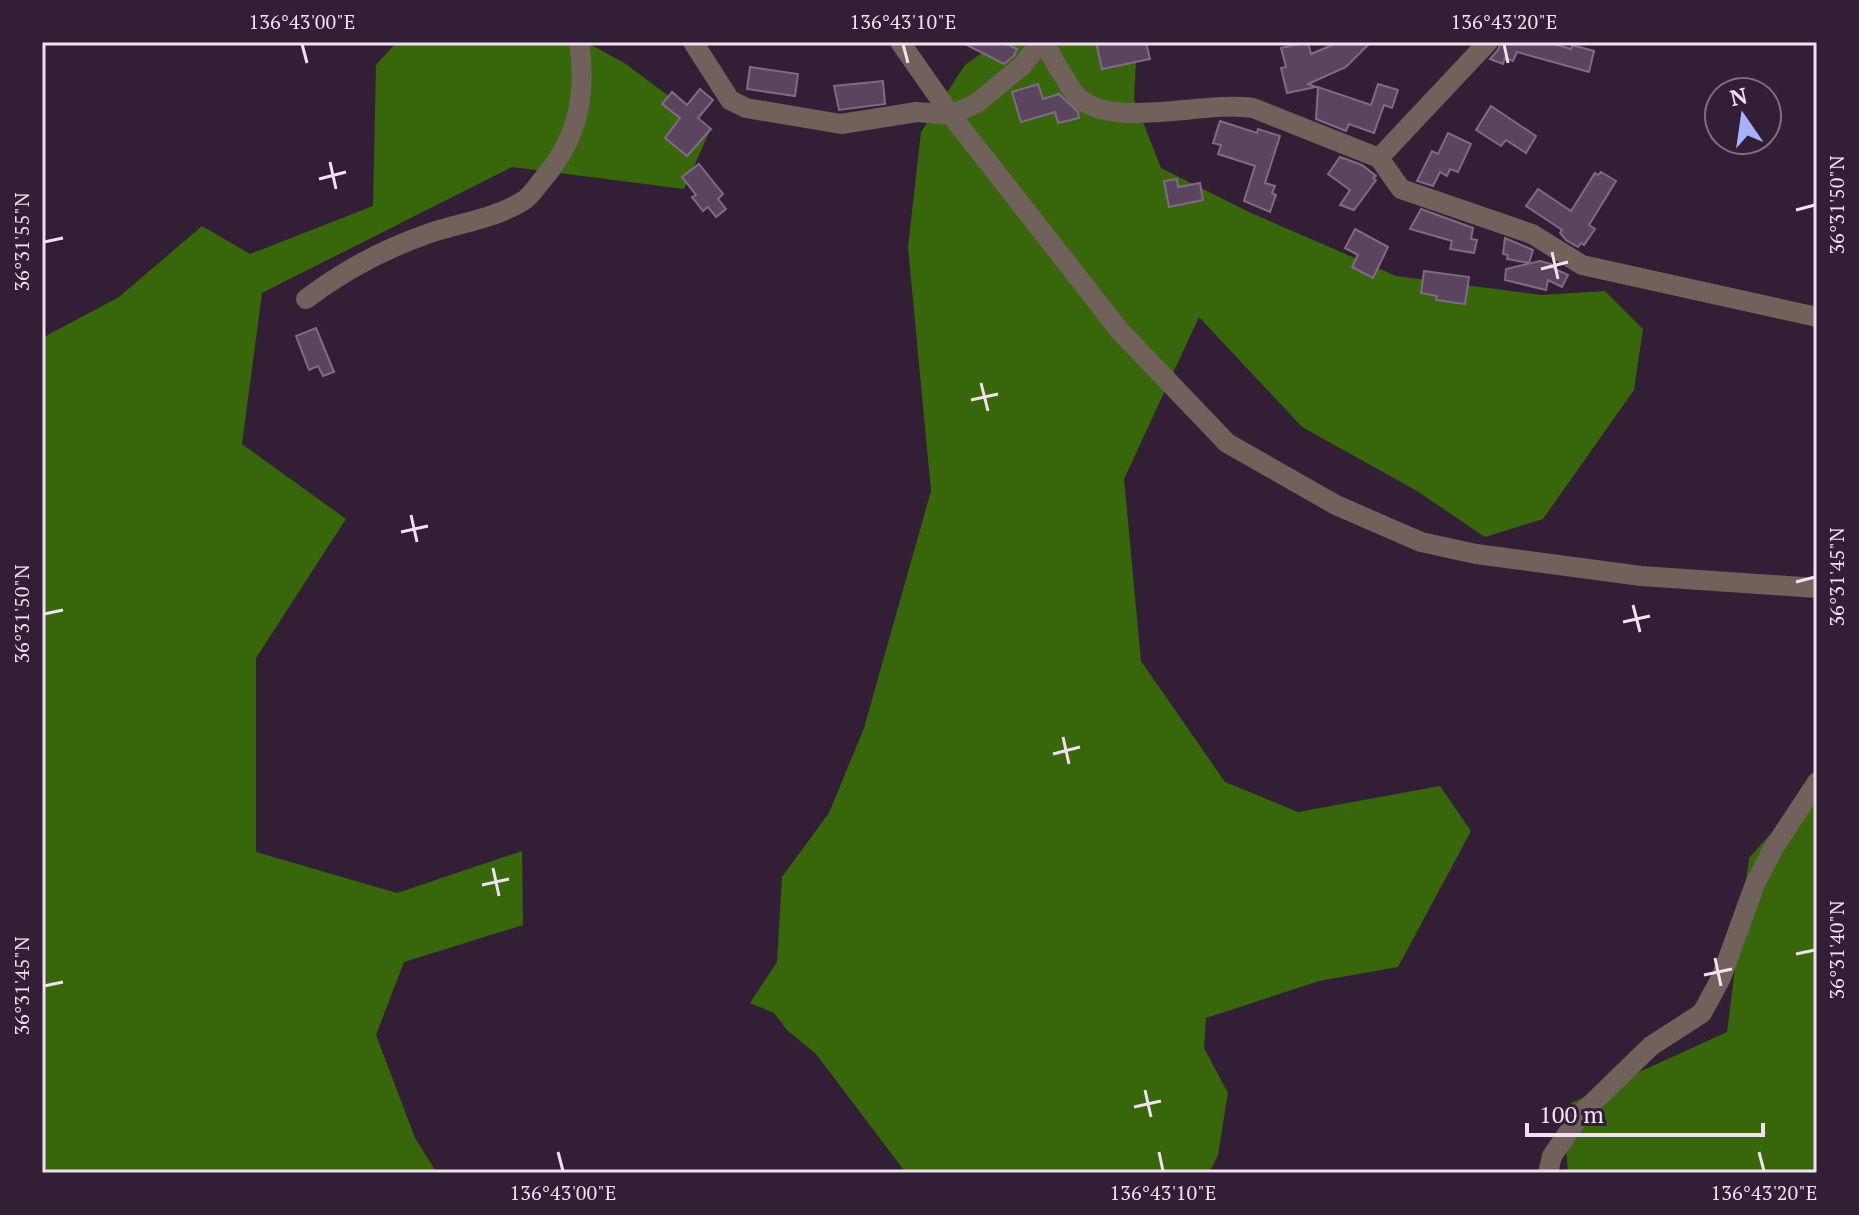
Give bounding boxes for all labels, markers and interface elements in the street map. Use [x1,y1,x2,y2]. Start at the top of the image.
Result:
text: 136°43'00"E [249,8,355,35]
text: 136°43'10"E [850,8,956,35]
text: 136°43'20"E [1451,8,1557,35]
north arrow [1703,76,1783,156]
text: N [1727,80,1750,112]
text: 36°31'50"N [1823,155,1850,255]
text: 36°31'55"N [8,192,35,292]
text: 36°31'45"N [1823,527,1850,627]
text: 36°31'50"N [8,564,35,664]
text: 36°31'40"N [1823,900,1850,1000]
text: 36°31'45"N [8,936,35,1036]
scale bar [1527,1087,1763,1137]
text: 100 m [1539,1098,1604,1130]
text: 136°43'00"E [510,1179,616,1206]
text: 136°43'10"E [1110,1179,1216,1206]
text: 136°43'20"E [1711,1179,1817,1206]

